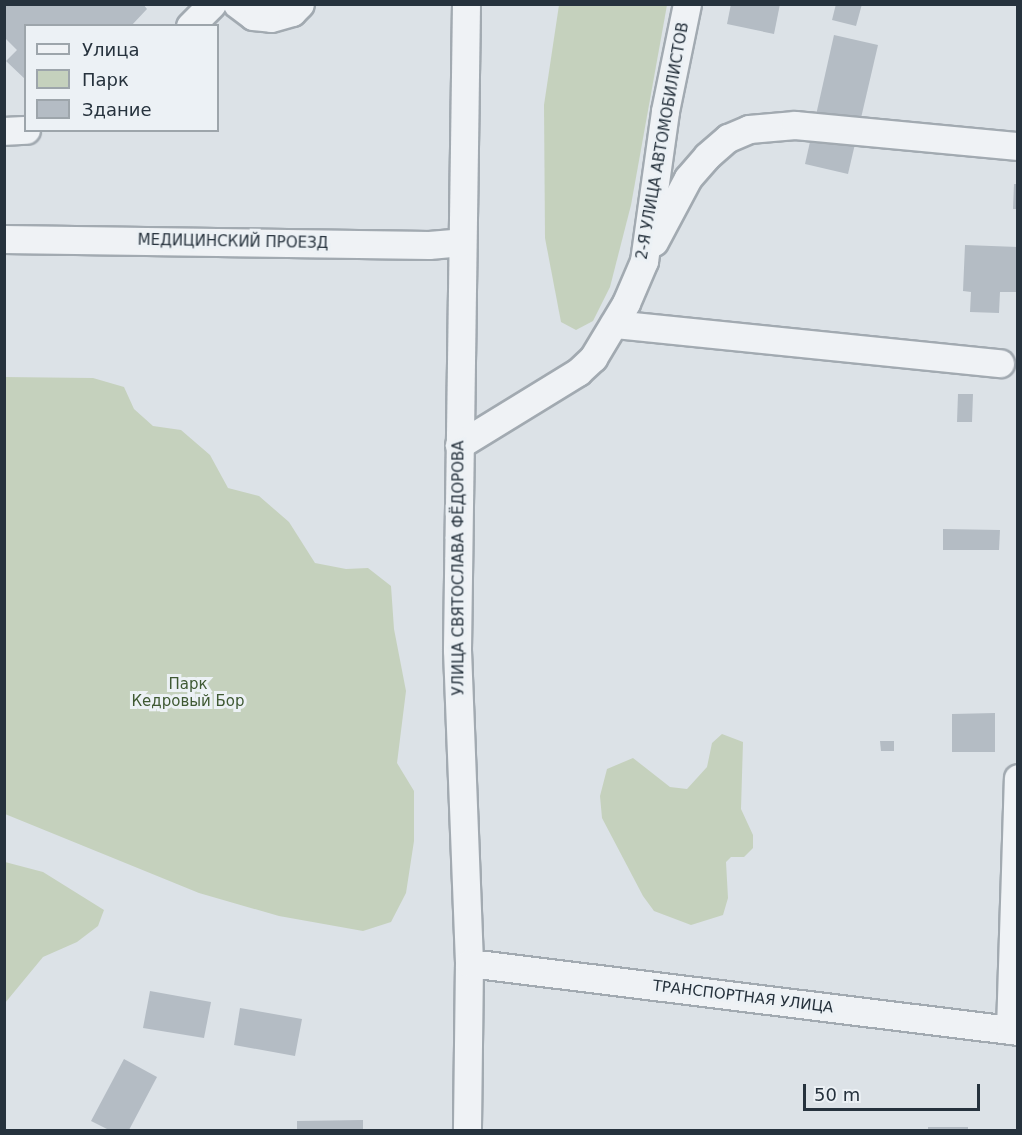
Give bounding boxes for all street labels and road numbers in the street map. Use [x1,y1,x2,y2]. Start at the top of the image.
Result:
street label: 2-Я УЛИЦА АВТОМОБИЛИСТОВ [633,21,693,261]
street label: МЕДИЦИНСКИЙ ПРОЕЗД [137,231,329,253]
street label: УЛИЦА СВЯТОСЛАВА ФЁДОРОВА [450,440,468,696]
street label: ТРАНСПОРТНАЯ УЛИЦА [652,977,834,1017]

